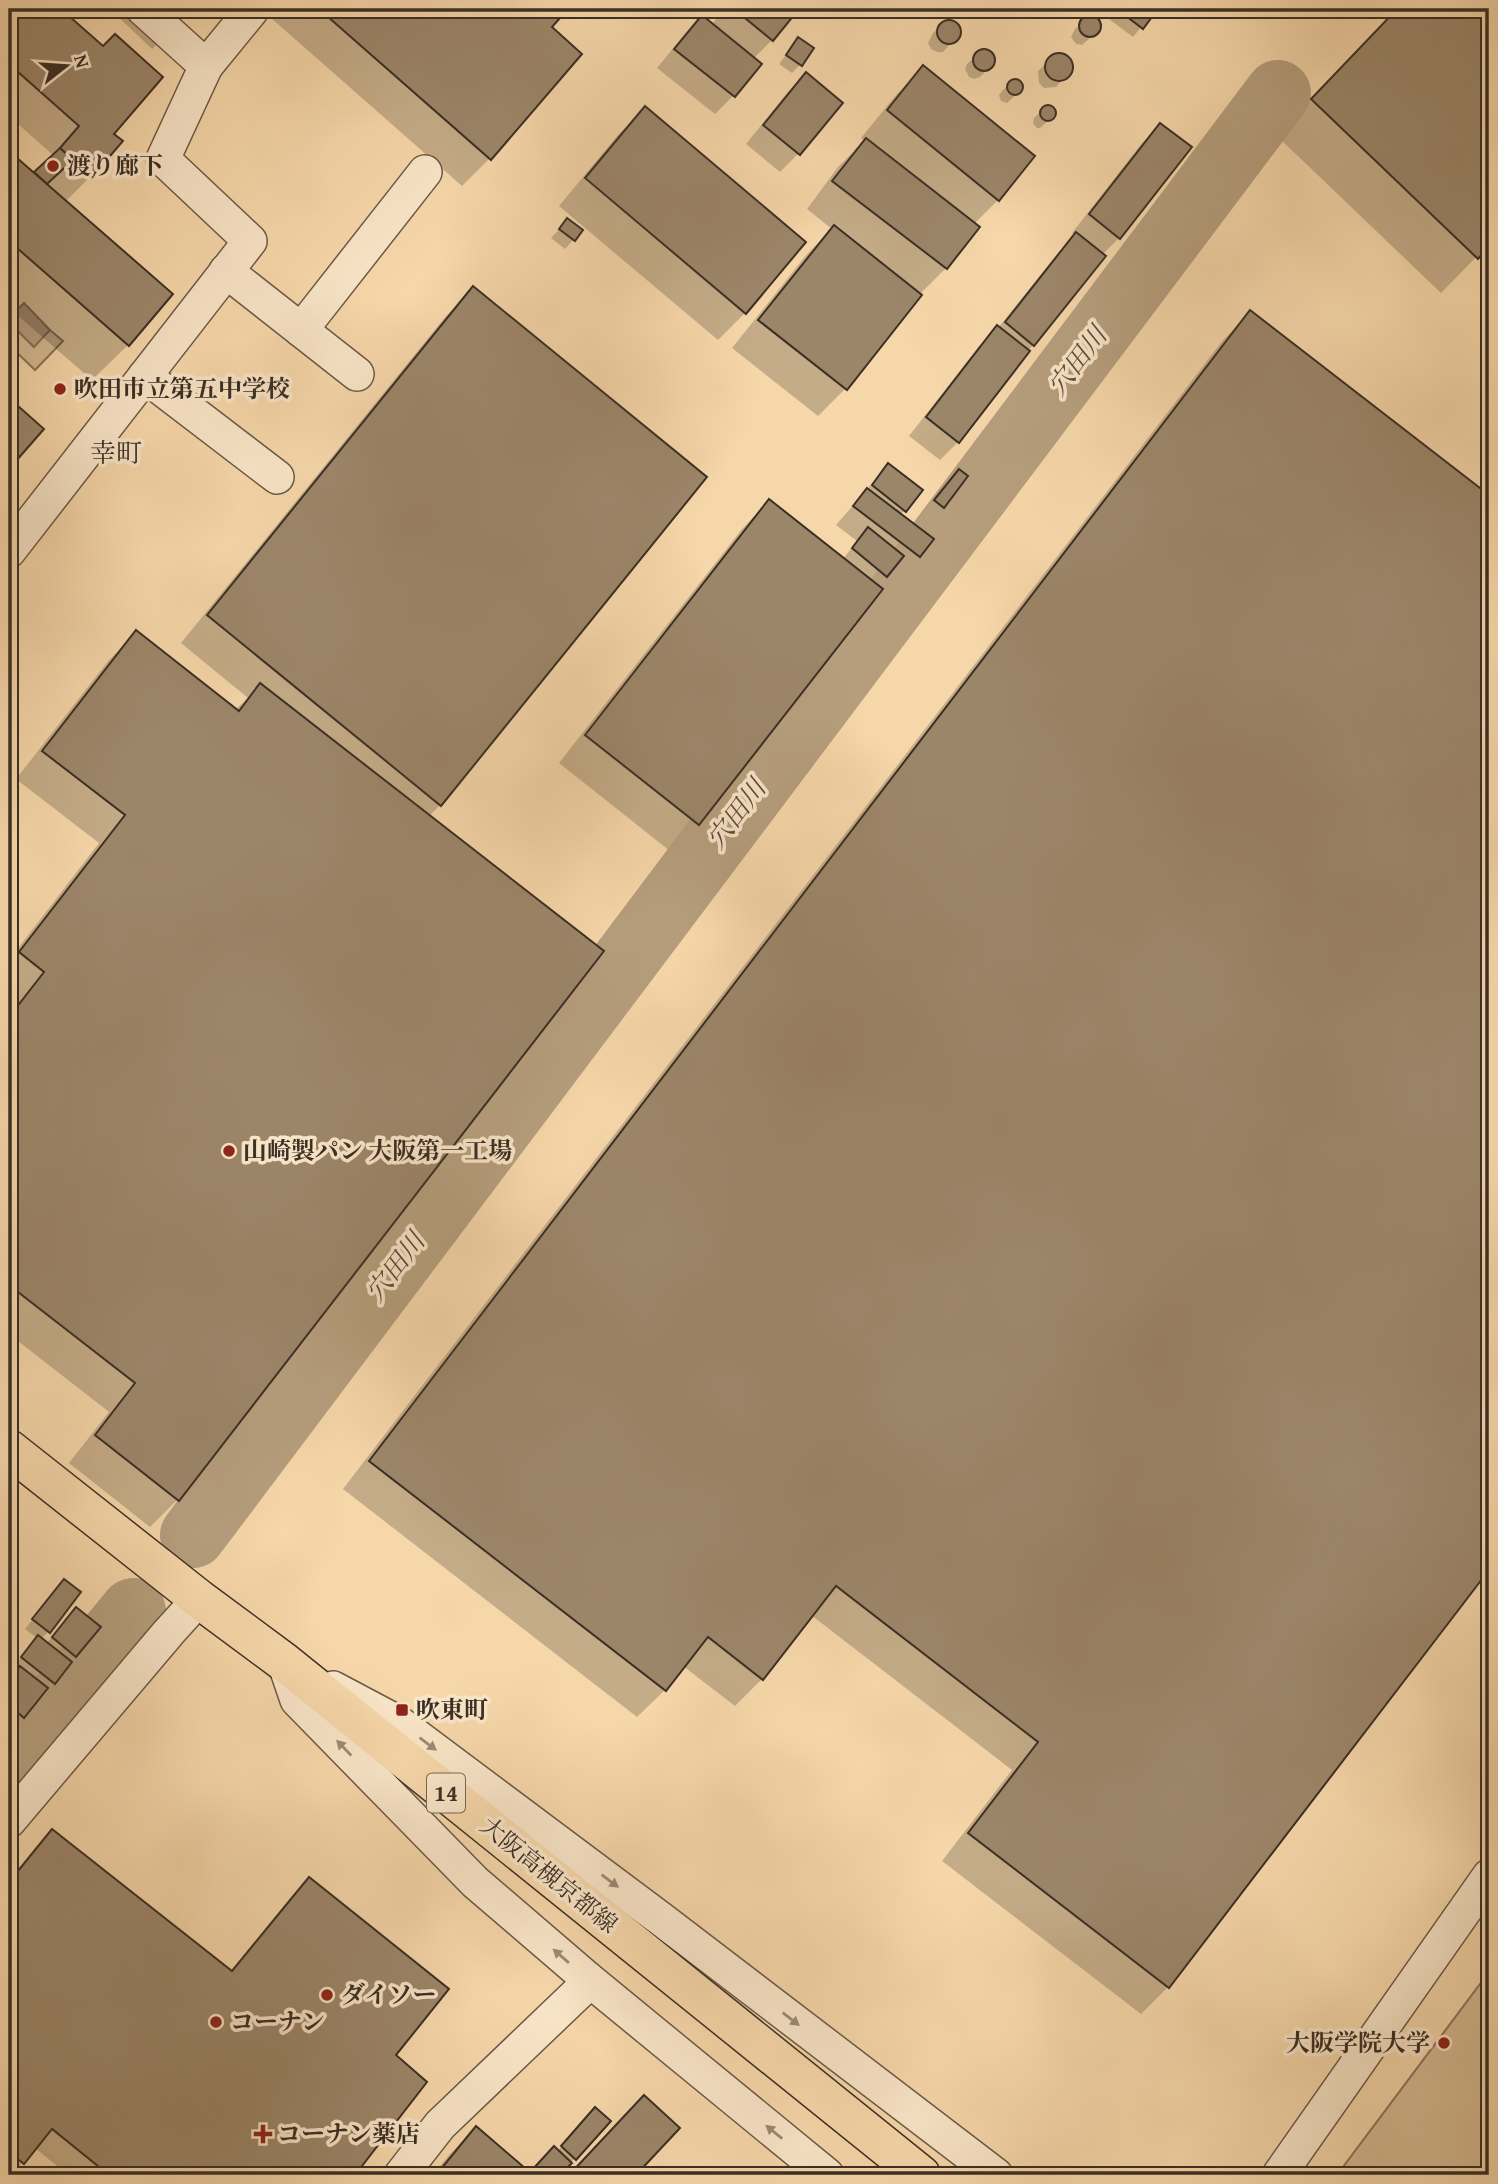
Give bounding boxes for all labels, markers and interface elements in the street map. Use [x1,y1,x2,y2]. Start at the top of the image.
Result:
north arrow [32,32,102,102]
text: N [67,51,98,71]
place label: 渡り廊下 [67,148,163,183]
marker: 渡り廊下 [45,158,61,174]
water label: 穴田川 [1038,315,1117,404]
place label: 吹田市立第五中学校 [74,371,290,406]
marker: 吹田市立第五中学校 [52,381,68,397]
district label: 幸町 [90,433,142,472]
water label: 穴田川 [697,768,776,857]
place label: 山崎製パン 大阪第一工場 [243,1133,512,1168]
marker: 山崎製パン 大阪第一工場 [221,1143,237,1159]
water label: 穴田川 [356,1221,435,1310]
place label: 吹東町 [416,1692,488,1727]
marker: 吹東町 [394,1702,410,1718]
one-way arrow [419,1737,437,1751]
one-way arrow [337,1740,353,1757]
road number: 14 [427,1774,465,1812]
street label: 大阪高槻京都線 [473,1808,626,1941]
one-way arrow [601,1873,619,1887]
one-way arrow [552,1948,570,1964]
place label: ダイソー [341,1977,437,2012]
marker: ダイソー [319,1987,335,2003]
place label: コーナン [230,2004,325,2039]
one-way arrow [781,2012,800,2026]
marker: コーナン [208,2014,224,2030]
place label: 大阪学院大学 [1286,2025,1430,2060]
marker: 大阪学院大学 [1436,2035,1452,2051]
place label: コーナン薬店 [277,2116,420,2151]
one-way arrow [766,2125,783,2140]
marker: コーナン薬店 [255,2126,271,2142]

